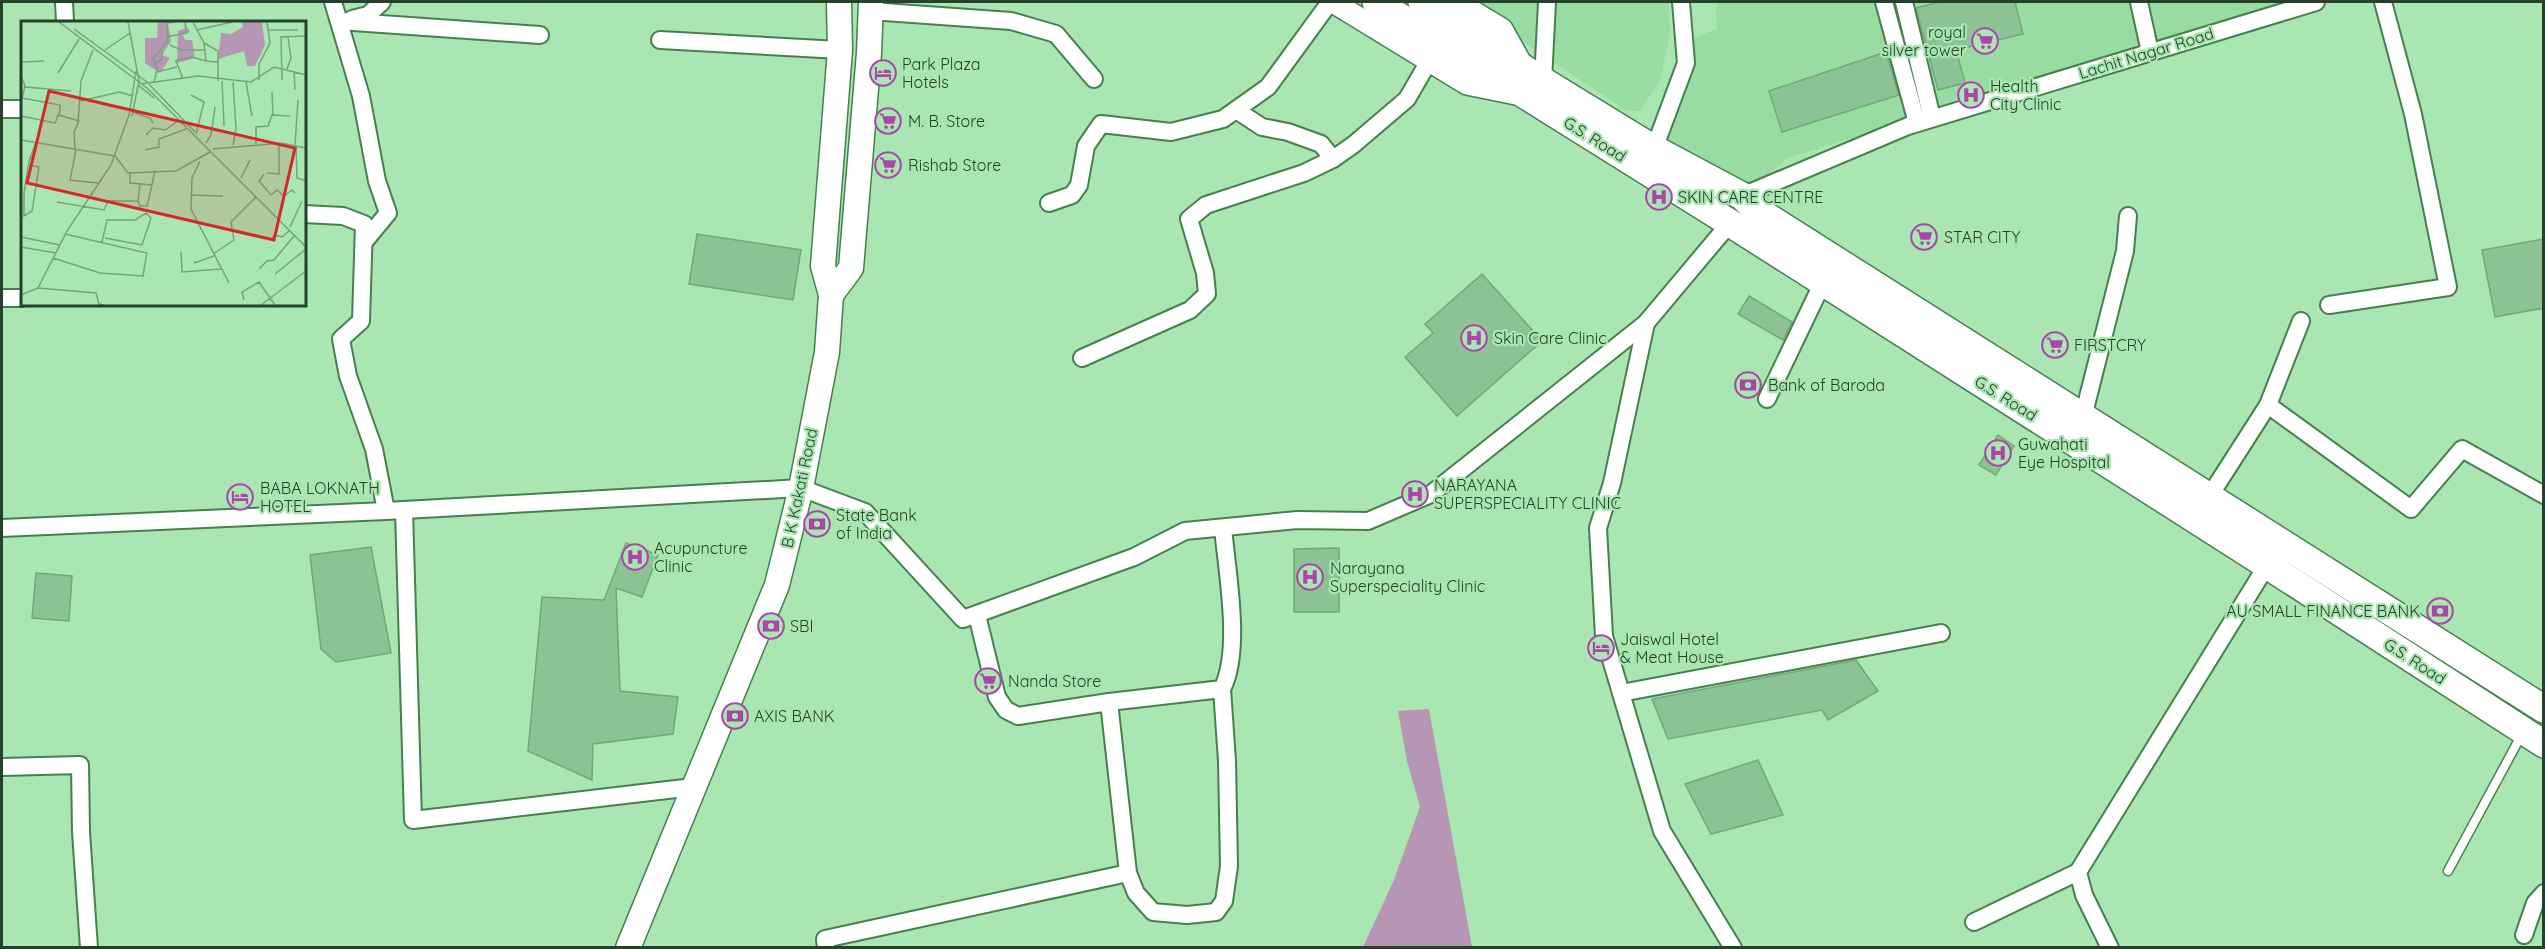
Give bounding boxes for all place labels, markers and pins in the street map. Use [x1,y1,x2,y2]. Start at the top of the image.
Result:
place label: royal silver tower [1882,22,1966,60]
supermarket icon: royal silver tower [1970,26,2000,56]
place label: Park Plaza Hotels [902,54,981,92]
hotel icon: Park Plaza Hotels [868,58,898,88]
place label: Health City Clinic [1990,76,2061,114]
hospital icon: Health City Clinic [1956,80,1986,110]
supermarket icon: M. B. Store [873,106,903,136]
place label: M. B. Store [908,111,985,131]
supermarket icon: Rishab Store [873,150,903,180]
place label: Rishab Store [908,155,1001,175]
hospital icon: SKIN CARE CENTRE [1644,182,1674,212]
place label: SKIN CARE CENTRE [1678,187,1823,207]
supermarket icon: STAR CITY [1909,222,1939,252]
place label: STAR CITY [1944,227,2021,247]
hospital icon: Skin Care Clinic [1459,323,1489,353]
place label: Skin Care Clinic [1494,328,1606,348]
supermarket icon: FIRSTCRY [2040,330,2070,360]
place label: FIRSTCRY [2074,335,2146,355]
bank icon: Bank of Baroda [1733,370,1763,400]
place label: Bank of Baroda [1768,375,1885,395]
place label: Guwahati Eye Hospital [2018,434,2110,472]
hospital icon: Guwahati Eye Hospital [1983,438,2013,468]
place label: NARAYANA SUPERSPECIALITY CLINIC [1434,475,1621,513]
place label: BABA LOKNATH HOTEL [260,478,380,516]
hospital icon: NARAYANA SUPERSPECIALITY CLINIC [1400,479,1430,509]
hotel icon: BABA LOKNATH HOTEL [225,482,255,512]
place label: State Bank of India [836,505,917,543]
bank icon: State Bank of India [802,509,832,539]
place label: Acupuncture Clinic [654,538,747,576]
hospital icon: Acupuncture Clinic [620,542,650,572]
place label: Narayana Superspeciality Clinic [1330,558,1485,596]
hospital icon: Narayana Superspeciality Clinic [1295,562,1325,592]
bank icon: AU SMALL FINANCE BANK [2425,596,2455,626]
place label: AU SMALL FINANCE BANK [2226,601,2420,621]
bank icon: SBI [756,611,786,641]
place label: SBI [790,616,813,636]
place label: Jaiswal Hotel & Meat House [1620,629,1724,667]
hotel icon: Jaiswal Hotel & Meat House [1586,633,1616,663]
supermarket icon: Nanda Store [973,666,1003,696]
place label: Nanda Store [1008,671,1101,691]
bank icon: AXIS BANK [720,701,750,731]
place label: AXIS BANK [754,706,835,726]

